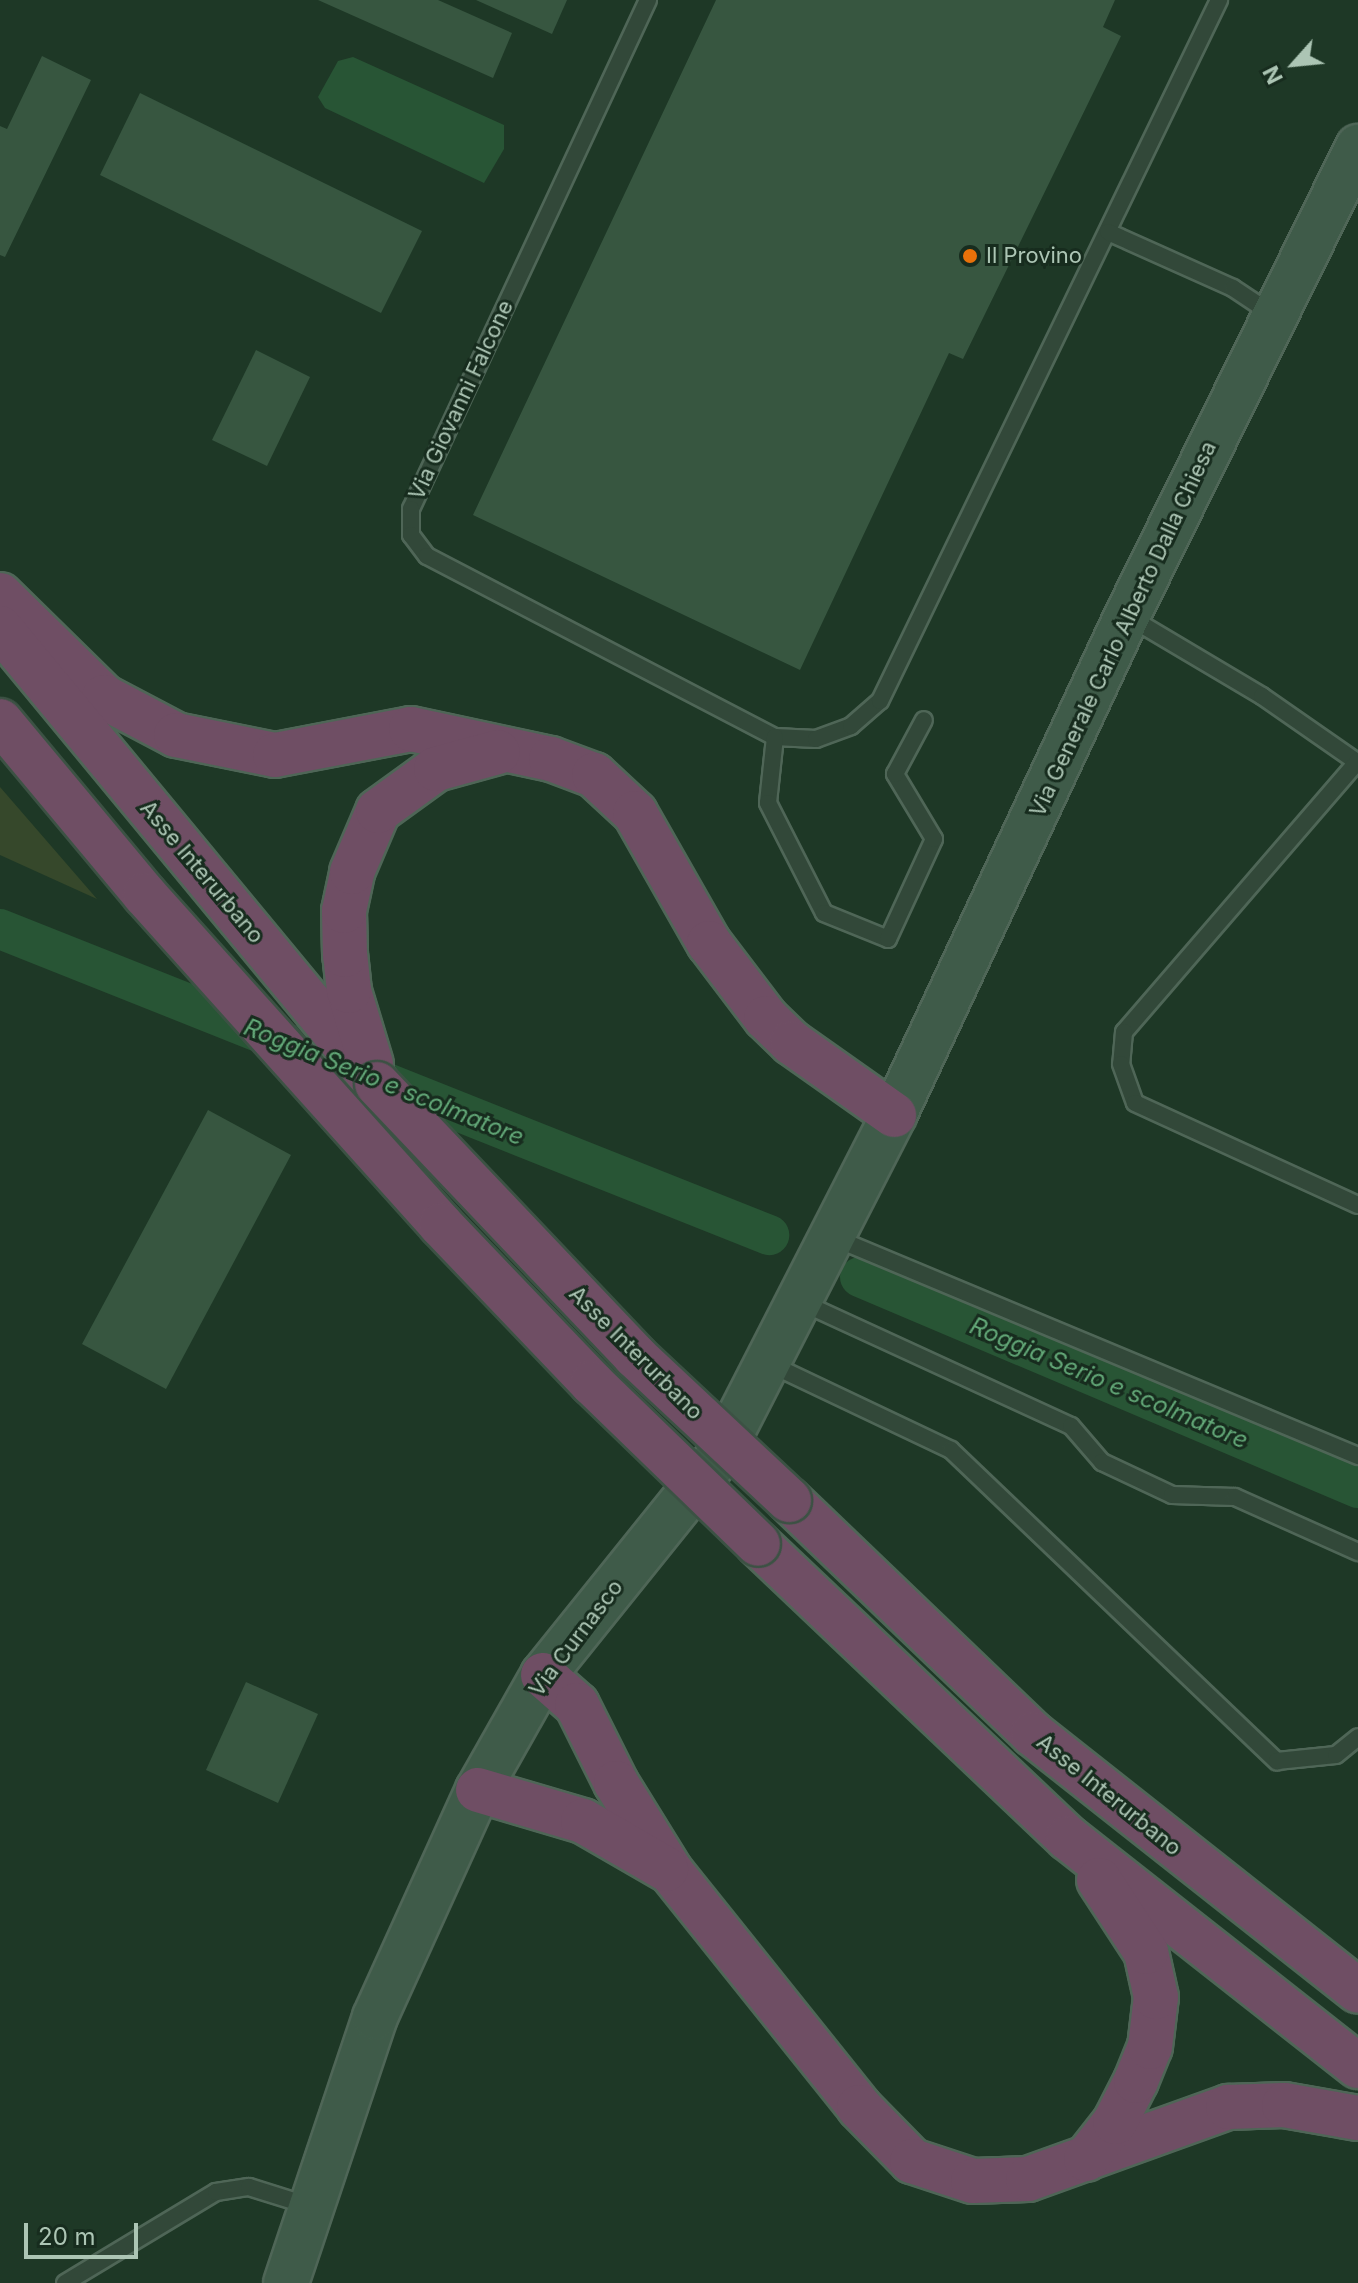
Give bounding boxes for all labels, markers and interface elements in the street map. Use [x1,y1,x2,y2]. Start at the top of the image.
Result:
north arrow [1254,24,1334,104]
text: N [1257,62,1288,88]
place label: Il Provino [986,243,1082,269]
marker: Il Provino [961,247,979,265]
street label: Via Giovanni Falcone [403,296,519,504]
street label: Via Generale Carlo Alberto Dalla Chiesa [1024,437,1222,821]
street label: Asse Interurbano [135,795,269,949]
water label: Roggia Serio e scolmatore [240,1013,528,1151]
street label: Asse Interurbano [564,1281,708,1425]
water label: Roggia Serio e scolmatore [966,1311,1252,1455]
street label: Via Curnasco [523,1574,629,1702]
street label: Asse Interurbano [1031,1729,1187,1861]
scale bar [28,2207,142,2257]
text: 20 m [38,2222,96,2251]

